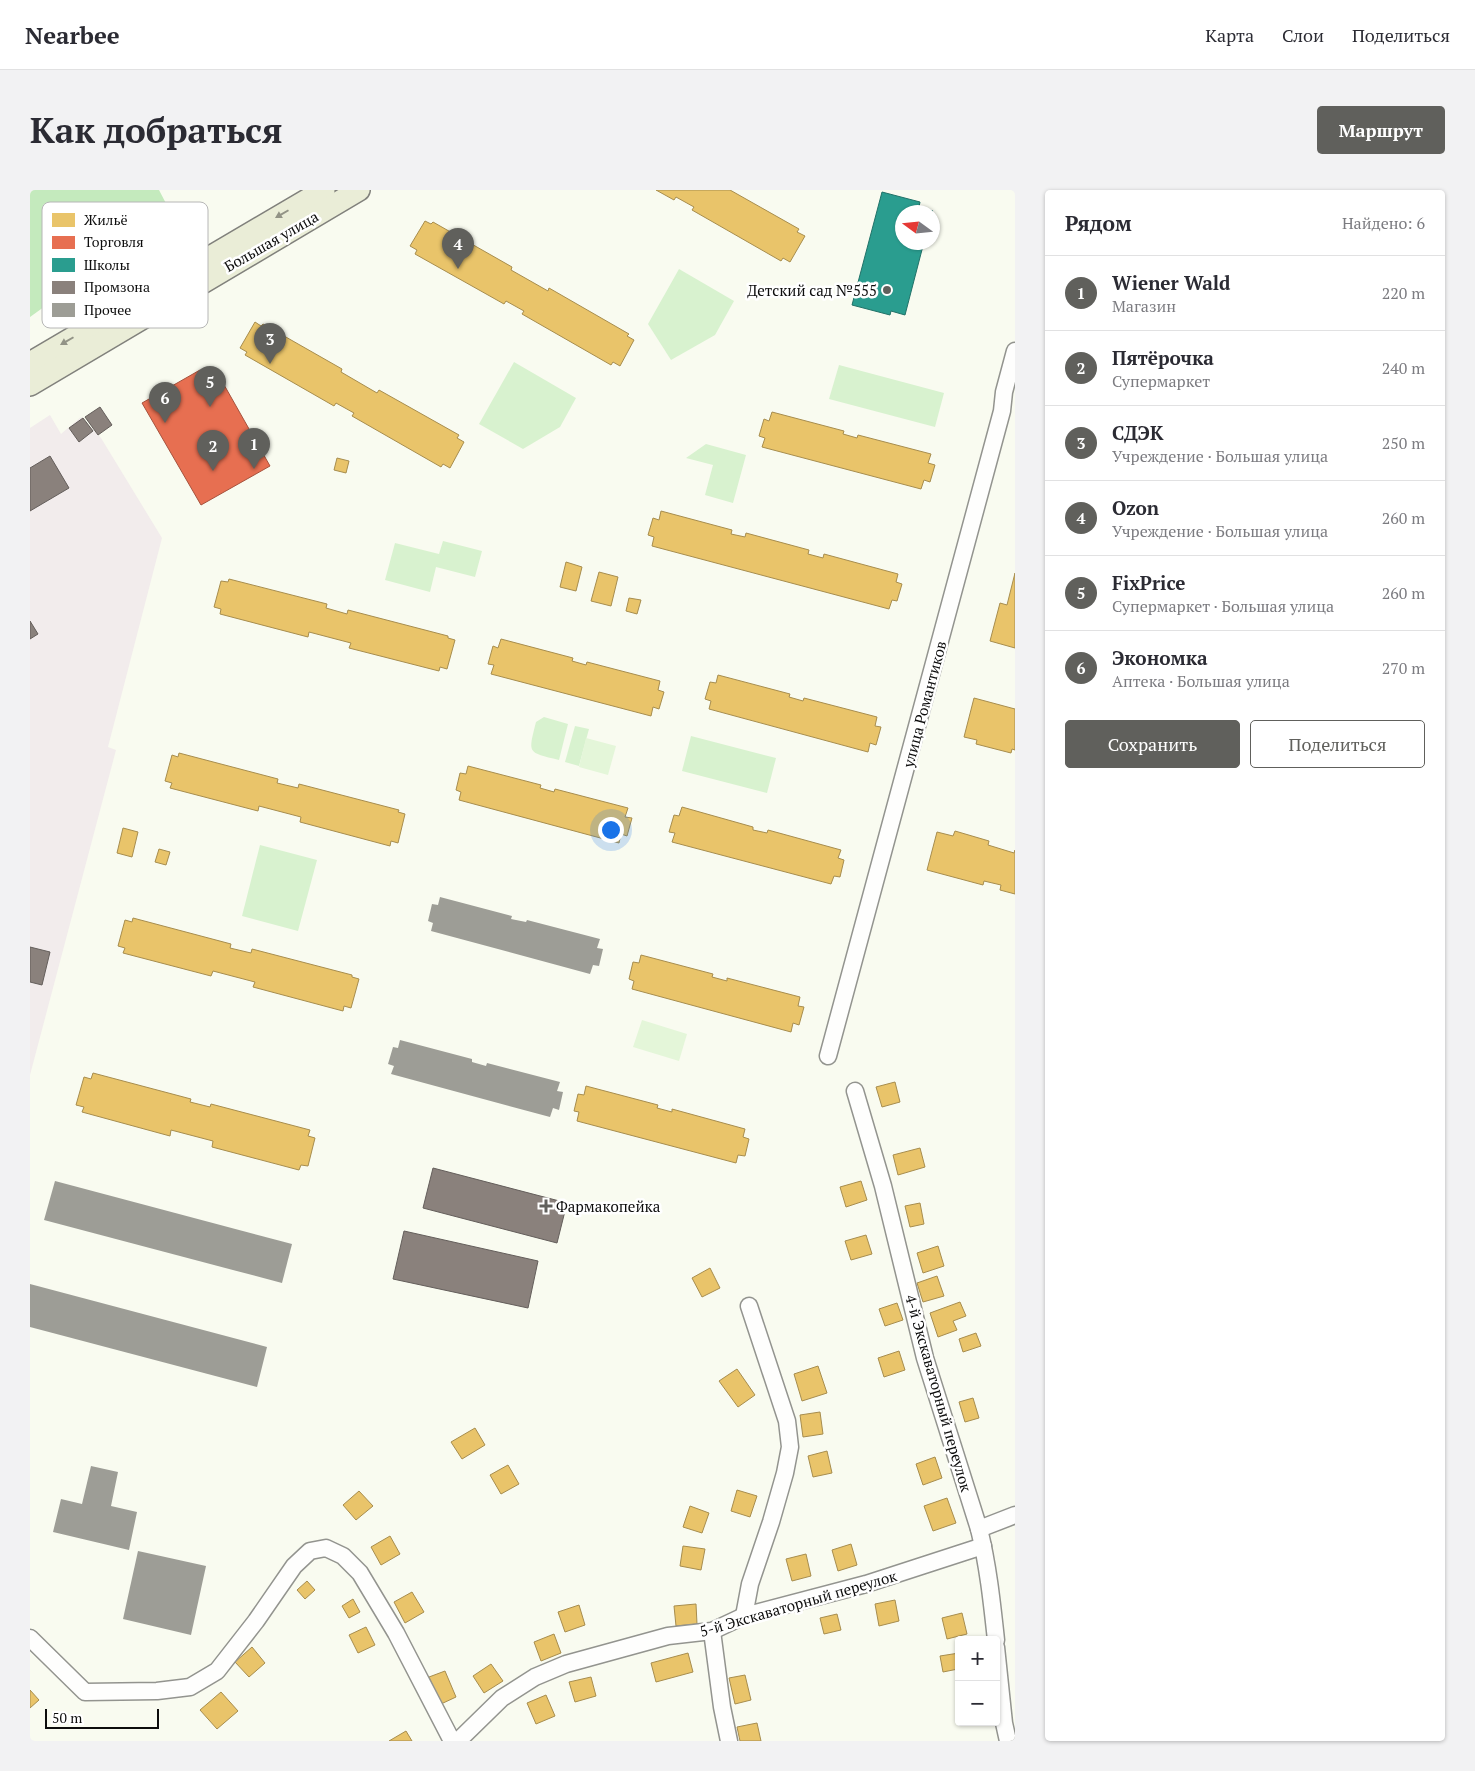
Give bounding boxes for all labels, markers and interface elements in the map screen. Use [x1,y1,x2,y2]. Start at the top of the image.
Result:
text: Nearbee [25,19,120,51]
text: Карта [1205,23,1254,47]
text: Слои [1282,23,1324,47]
text: Поделиться [1352,23,1450,47]
button: Маршрут [1317,106,1445,154]
text: Как добраться [30,107,283,153]
legend [42,202,208,328]
north arrow [895,205,940,250]
street label: Большая улица [220,206,322,276]
text: Рядом [1065,209,1132,237]
text: Жильё [84,210,127,229]
one-way arrow [276,210,289,219]
text: Найдено: 6 [1342,212,1425,234]
pin: 4 [442,228,474,269]
text: Торговля [84,232,144,251]
text: Школы [84,255,130,274]
text: Wiener Wald [1112,270,1230,295]
text: Промзона [84,277,150,296]
place label: Детский сад №555 [747,280,877,300]
text: 1 [1076,282,1086,304]
text: 220 m [1382,282,1425,304]
marker: Детский сад №555 [881,284,893,296]
text: Магазин [1112,295,1176,317]
text: Прочее [84,300,131,319]
pin: 3 [254,323,286,364]
one-way arrow [60,337,74,346]
text: Пятёрочка [1112,345,1214,370]
text: 2 [1076,357,1086,379]
text: 240 m [1382,357,1425,379]
pin: 5 [194,366,226,407]
text: Супермаркет [1112,370,1210,392]
pin: 6 [149,382,181,423]
text: СДЭК [1112,420,1163,445]
pin: 1 [238,428,270,469]
pin: 2 [197,430,229,471]
text: 3 [1076,432,1086,454]
text: 250 m [1382,432,1425,454]
text: Учреждение · Большая улица [1112,445,1328,467]
text: Ozon [1112,495,1159,520]
text: 4 [1076,507,1086,529]
text: 260 m [1382,507,1425,529]
text: Учреждение · Большая улица [1112,520,1328,542]
text: FixPrice [1112,570,1186,595]
text: 5 [1076,582,1086,604]
text: 260 m [1382,582,1425,604]
text: Супермаркет · Большая улица [1112,595,1334,617]
street label: улица Романтиков [897,638,951,770]
text: Экономка [1112,645,1208,670]
text: 6 [1076,657,1086,679]
text: 270 m [1382,657,1425,679]
text: Аптека · Большая улица [1112,670,1290,692]
button: Сохранить [1065,720,1240,768]
button: Поделиться [1250,720,1425,768]
your location [598,817,624,843]
place label: Фармакопейка [556,1196,661,1216]
marker: Фармакопейка [540,1200,552,1212]
street label: 4-й Экскаваторный переулок [901,1292,977,1495]
street label: 5-й Экскаваторный переулок [697,1565,900,1641]
map controls [955,1636,1000,1726]
button: + [955,1636,1000,1681]
button: − [955,1681,1000,1726]
scale bar [45,1706,159,1729]
text: 50 m [52,1708,82,1727]

